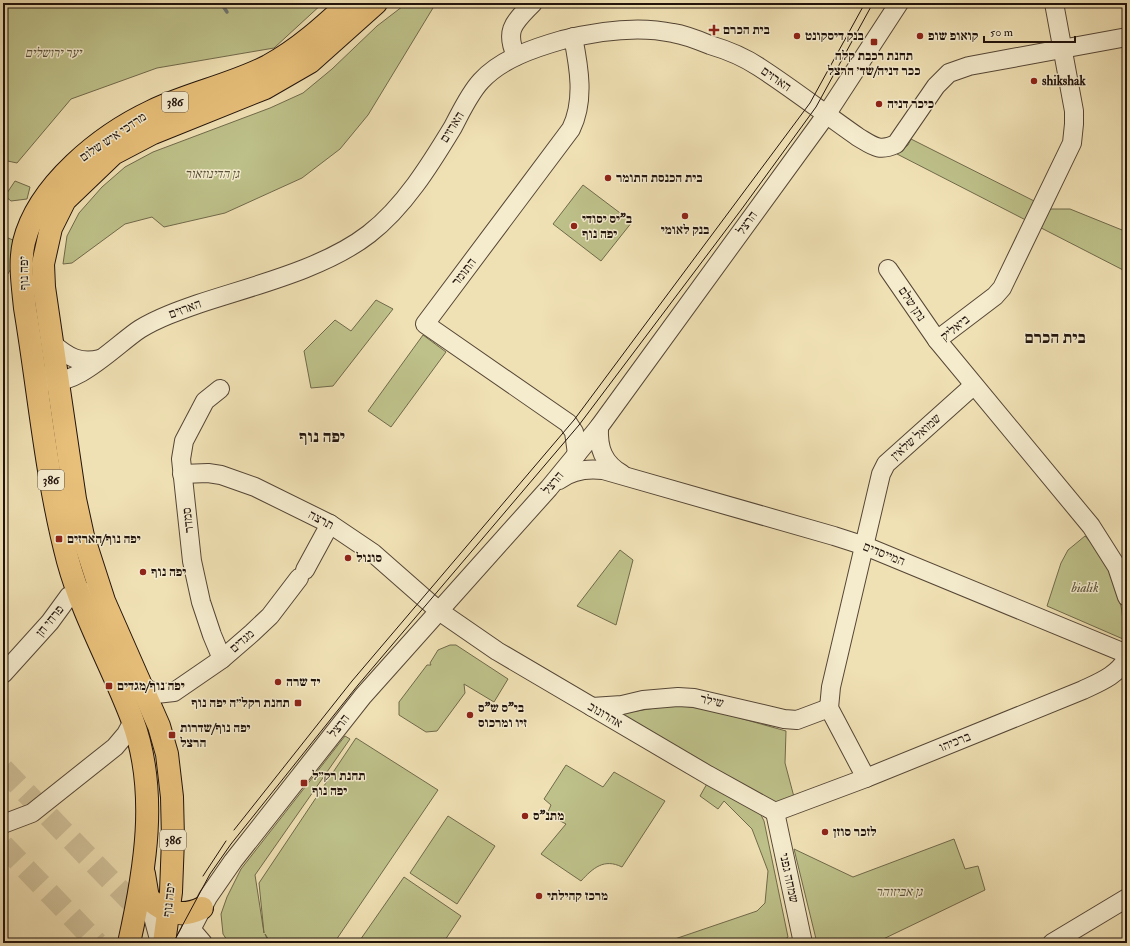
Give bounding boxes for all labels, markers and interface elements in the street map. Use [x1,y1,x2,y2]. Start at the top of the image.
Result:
scale bar [984,18,1075,44]
place label: בית הכרם [723,22,770,38]
marker: בית הכרם [708,24,720,36]
text: 50 m [990,25,1014,40]
place label: בנק דיסקונט [805,28,864,44]
place label: קואופ שופ [928,28,979,44]
marker: בנק דיסקונט [792,31,802,41]
marker: קואופ שופ [915,31,925,41]
marker: תחנת רכבת קלה ככר דניה/שד׳ הרצל [869,37,879,47]
park label: יער ירושלים [25,45,83,61]
place label: תחנת רכבת קלה ככר דניה/שד׳ הרצל [828,48,921,79]
street label: הארזים [758,63,794,95]
place label: shikshak [1042,73,1086,89]
marker: shikshak [1029,76,1039,86]
road number: 386 [162,92,188,112]
place label: כיכר דניה [887,96,934,112]
marker: כיכר דניה [874,99,884,109]
street label: הארזים [436,108,468,145]
street label: מרדכי איש שלום [76,109,150,165]
park label: גן הדינוזאור [185,166,240,182]
place label: בית הכנסת התומר [616,170,702,186]
marker: בית הכנסת התומר [603,173,613,183]
street label: הרצל [733,208,761,238]
place label: ב"יס יסודי יפה נוף [582,211,632,242]
marker: בנק לאומי [680,211,690,221]
marker: ב"יס יסודי יפה נוף [569,221,579,231]
place label: בנק לאומי [661,222,709,238]
street label: יפה נוף [16,255,32,290]
street label: התומר [448,255,480,289]
street label: נתן שלם [895,284,929,324]
street label: הארזים [166,296,204,322]
street label: ביאליק [937,311,973,345]
district label: בית הכרם [1024,327,1086,348]
street label: שמואל שלאין [888,410,944,464]
district label: יפה נוף [299,426,345,447]
street label: הרצל [539,468,567,498]
road number: 386 [38,470,64,490]
street label: סמדר [179,506,197,534]
street label: תרצה [305,507,337,533]
place label: יפה נוף/הארזים [67,531,141,547]
marker: יפה נוף/הארזים [54,534,64,544]
street label: המייסדים [861,538,907,570]
place label: סונול [356,550,382,566]
marker: סונול [343,553,353,563]
place label: יפה נוף [151,564,186,580]
marker: יפה נוף [138,567,148,577]
park label: bialik [1071,580,1099,596]
street label: פרחי חן [32,602,68,640]
street label: מגדים [226,626,258,656]
place label: יד שרה [286,674,320,690]
marker: יד שרה [273,677,283,687]
place label: יפה נוף/מגדים [117,678,185,694]
marker: יפה נוף/מגדים [104,681,114,691]
street label: שילר [699,691,725,711]
place label: תחנת רקל״ה יפה נוף [191,695,290,711]
marker: תחנת רקל״ה יפה נוף [293,698,303,708]
street label: אהרונוב [585,698,625,732]
place label: בי"ס ש"ס זיו ומרכוס [478,700,527,731]
marker: בי"ס ש"ס זיו ומרכוס [465,710,475,720]
street label: הרצל [325,711,353,741]
place label: יפה נוף/שדרות הרצל [180,720,251,751]
street label: ברכיהו [937,728,973,756]
marker: יפה נוף/שדרות הרצל [167,730,177,740]
place label: תחנת רק״ל יפה נוף [312,768,366,799]
marker: תחנת רק״ל יפה נוף [299,778,309,788]
place label: מתנ"ס [533,808,564,824]
marker: מתנ"ס [520,811,530,821]
place label: לזכר סוזן [833,824,877,840]
marker: לזכר סוזן [820,827,830,837]
road number: 386 [160,830,186,850]
street label: שמחה גפני [776,852,802,904]
street label: יפה נוף [159,882,179,918]
park label: גן אביזוהר [876,884,923,900]
place label: מרכז קהילתי [547,888,608,904]
marker: מרכז קהילתי [534,891,544,901]

